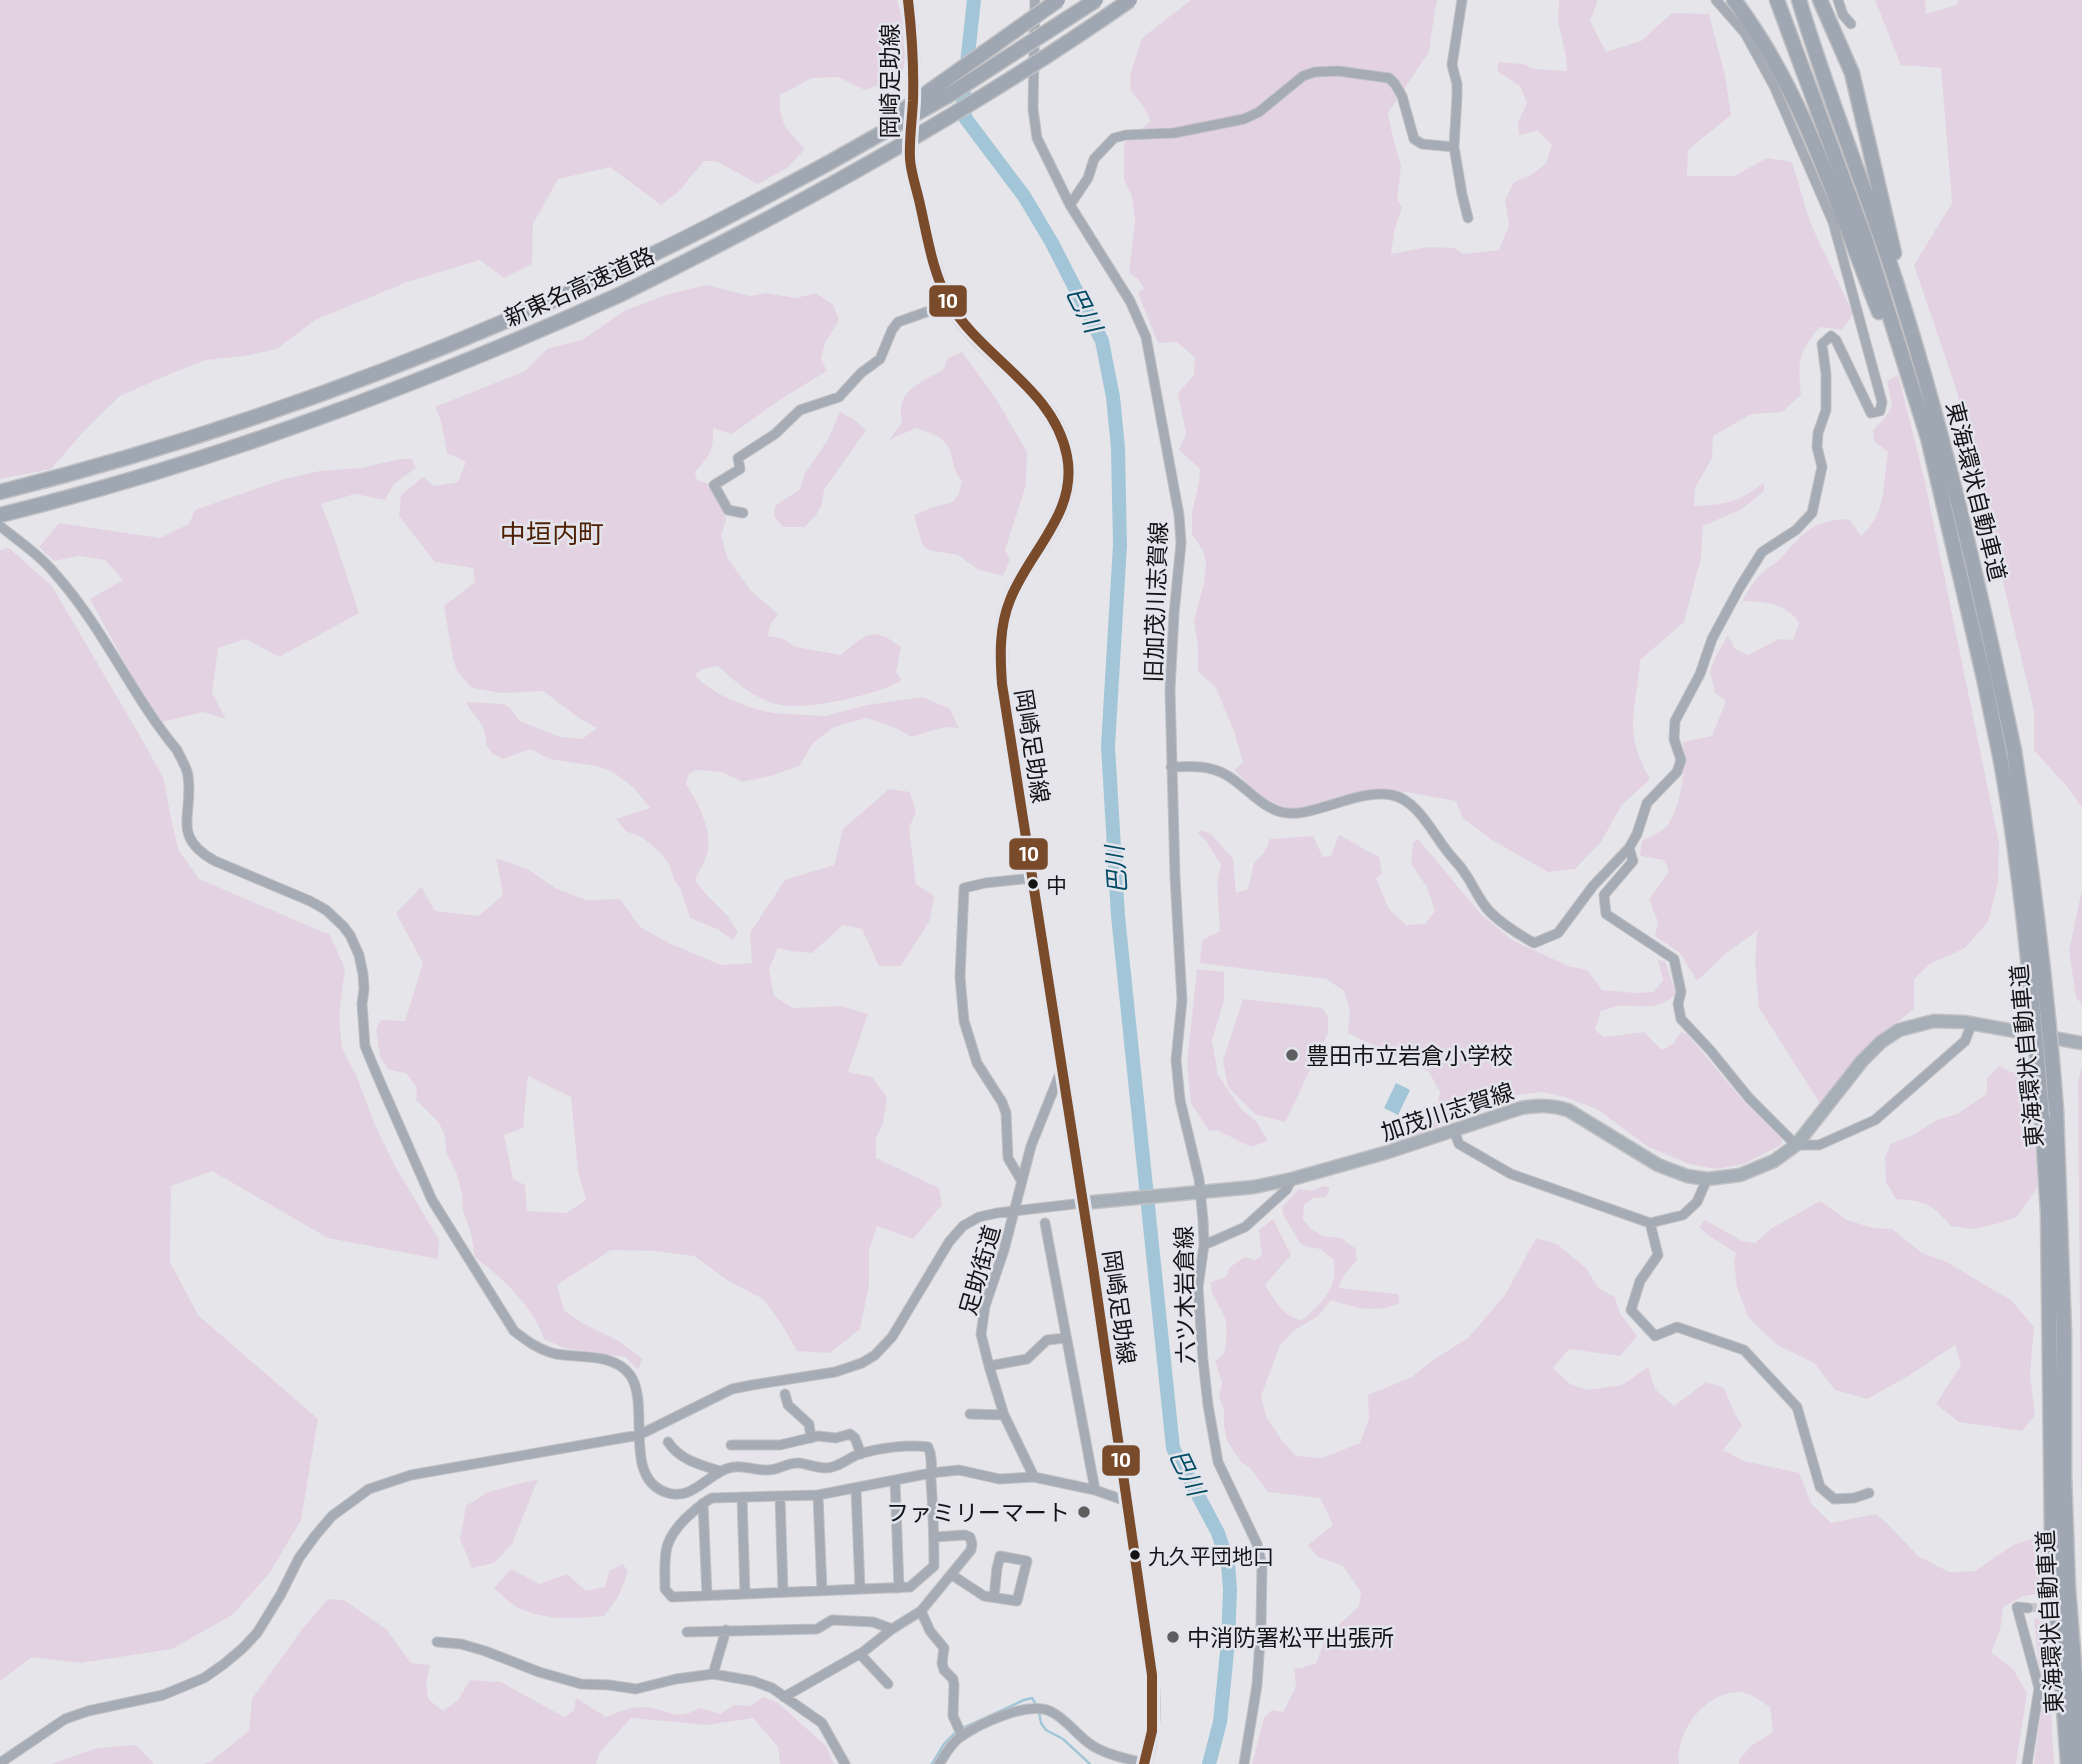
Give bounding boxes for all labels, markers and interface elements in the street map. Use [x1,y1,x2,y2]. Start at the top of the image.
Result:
street label: 岡崎足助線 [875,24,903,139]
street label: 新東名高速道路 [500,240,658,332]
water label: 巴川 [1061,281,1110,340]
line badge: 10 [928,284,968,318]
text: 10 [938,289,958,312]
street label: 東海環状自動車道 [1941,398,2013,584]
district label: 中垣内町 [500,517,604,548]
street label: 旧加茂川志賀線 [1138,521,1172,683]
street label: 岡崎足助線 [1010,687,1056,805]
line badge: 10 [1008,837,1049,871]
text: 10 [1019,842,1039,865]
water label: 巴川 [1099,842,1131,895]
place label: 中 [1046,872,1067,897]
marker: 中 [1026,877,1040,891]
street label: 東海環状自動車道 [2004,963,2048,1149]
place label: 豊田市立岩倉小学校 [1306,1041,1513,1069]
marker: 豊田市立岩倉小学校 [1284,1047,1300,1063]
street label: 加茂川志賀線 [1377,1076,1517,1146]
street label: 足助街道 [953,1222,1005,1318]
street label: 六ツ木岩倉線 [1169,1226,1199,1364]
street label: 岡崎足助線 [1098,1248,1142,1366]
line badge: 10 [1101,1444,1141,1477]
water label: 巴川 [1164,1444,1213,1503]
text: 10 [1111,1448,1131,1471]
place label: ファミリーマート [886,1498,1070,1526]
marker: ファミリーマート [1076,1504,1092,1520]
street label: 東海環状自動車道 [2030,1529,2068,1715]
place label: 九久平団地口 [1148,1543,1274,1568]
marker: 九久平団地口 [1128,1548,1142,1562]
place label: 中消防署松平出張所 [1187,1623,1394,1651]
marker: 中消防署松平出張所 [1165,1629,1181,1645]

